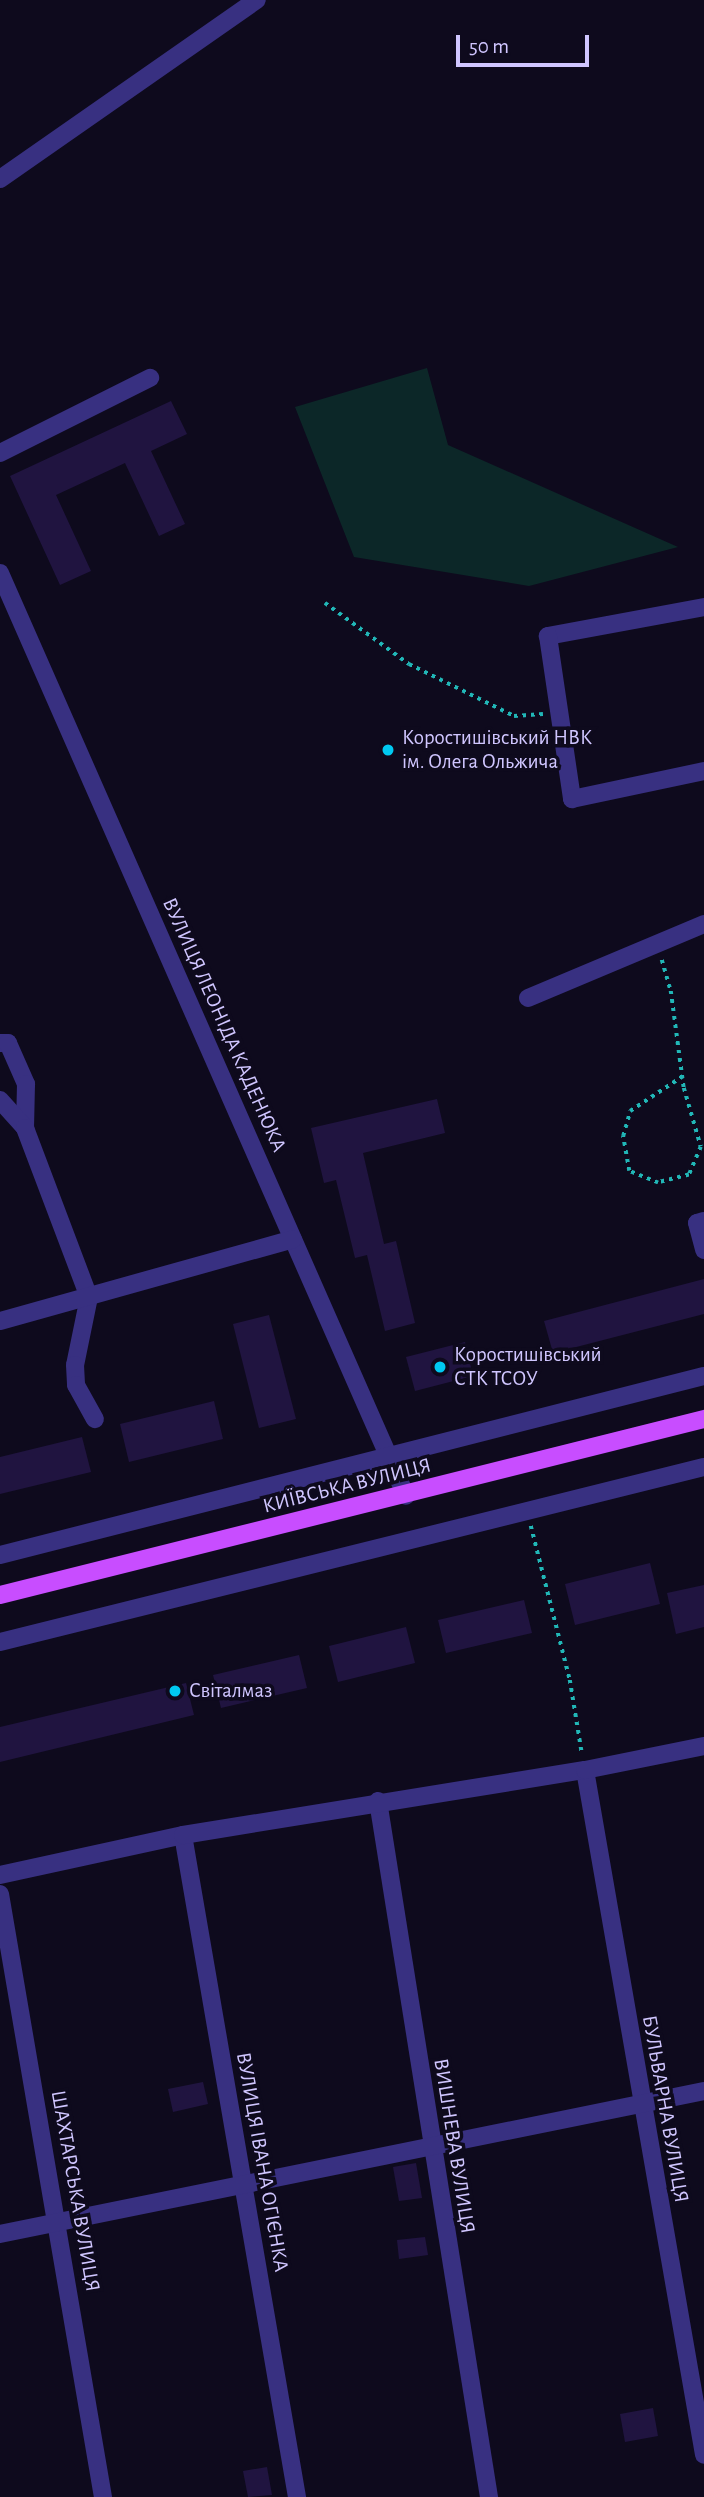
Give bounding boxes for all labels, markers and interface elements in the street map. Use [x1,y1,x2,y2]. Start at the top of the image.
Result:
scale bar [459,21,592,65]
text: 50 m [469,36,509,57]
place label: Коростишівський НВК ім. Олега Ольжича [402,725,592,775]
marker: Коростишівський НВК ім. Олега Ольжича [380,742,396,758]
street label: ВУЛИЦЯ ЛЕОНІДА КАДЕНЮКА [156,894,292,1156]
place label: Коростишівський СТК ТСОУ [454,1342,602,1392]
marker: Коростишівський СТК ТСОУ [432,1359,448,1375]
street label: КИЇВСЬКА ВУЛИЦЯ [260,1453,434,1519]
place label: Світалмаз [189,1678,272,1704]
marker: Світалмаз [167,1683,183,1699]
street label: БУЛЬВАРНА ВУЛИЦЯ [636,2013,694,2205]
street label: ВУЛИЦЯ ІВАНА ОГІЄНКА [230,2050,294,2274]
street label: ВИШНЕВА ВУЛИЦЯ [428,2057,480,2235]
street label: ШАХТАРСЬКА ВУЛИЦЯ [45,2088,105,2294]

